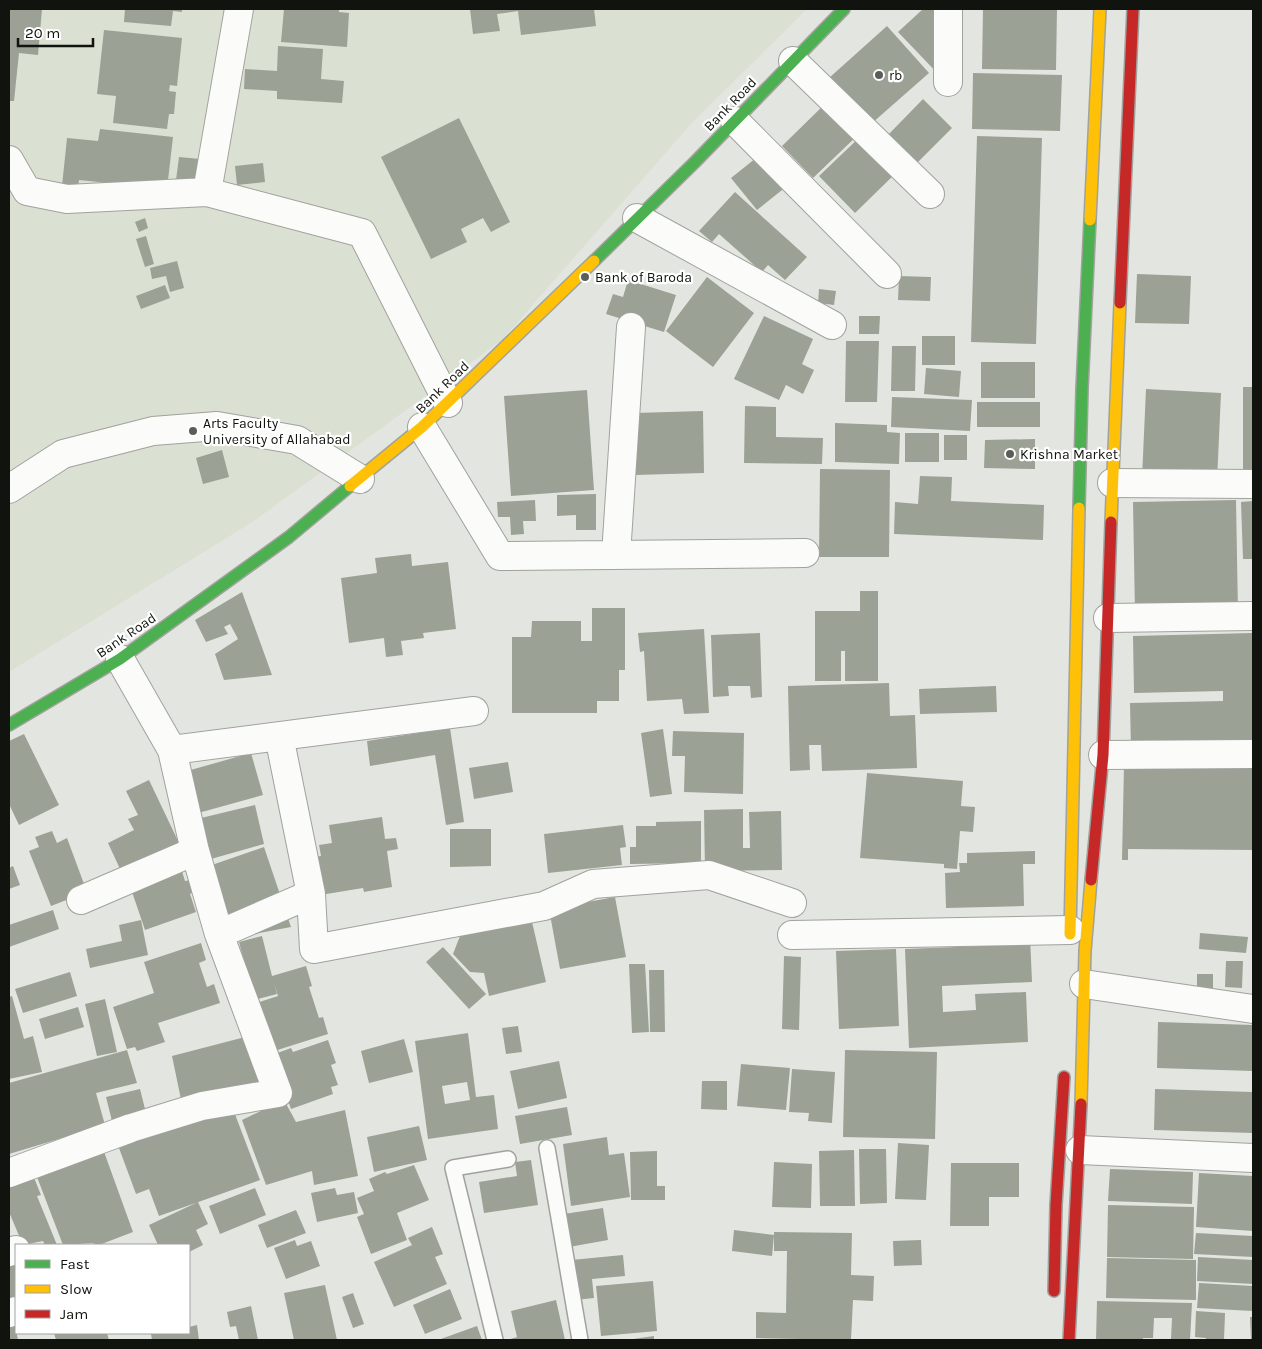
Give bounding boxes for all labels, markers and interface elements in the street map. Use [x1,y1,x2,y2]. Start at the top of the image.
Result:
scale bar [18,15,92,47]
text: 20 m [25,24,60,42]
place label: rb [889,67,902,84]
marker: rb [873,69,885,81]
street label: Bank Road [701,74,760,135]
place label: Bank of Baroda [595,269,692,286]
marker: Bank of Baroda [579,271,591,283]
street label: Bank Road [412,358,473,417]
place label: Arts Faculty University of Allahabad [203,415,351,448]
marker: Arts Faculty University of Allahabad [187,425,199,437]
place label: Krishna Market [1020,446,1118,463]
marker: Krishna Market [1004,448,1016,460]
street label: Bank Road [93,609,159,662]
legend [15,1244,190,1334]
text: Fast [60,1255,90,1273]
text: Slow [60,1280,92,1298]
text: Jam [60,1305,88,1323]

